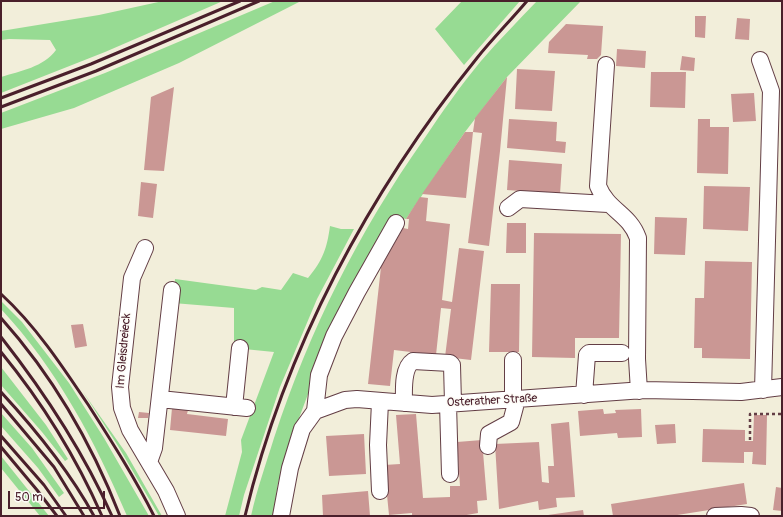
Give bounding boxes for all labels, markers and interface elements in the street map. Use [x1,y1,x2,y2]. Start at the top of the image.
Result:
street label: Im Gleisdreieck [114,313,134,389]
street label: Osterather Straße [446,391,538,411]
scale bar [10,483,107,509]
text: 50 m [15,490,43,505]

